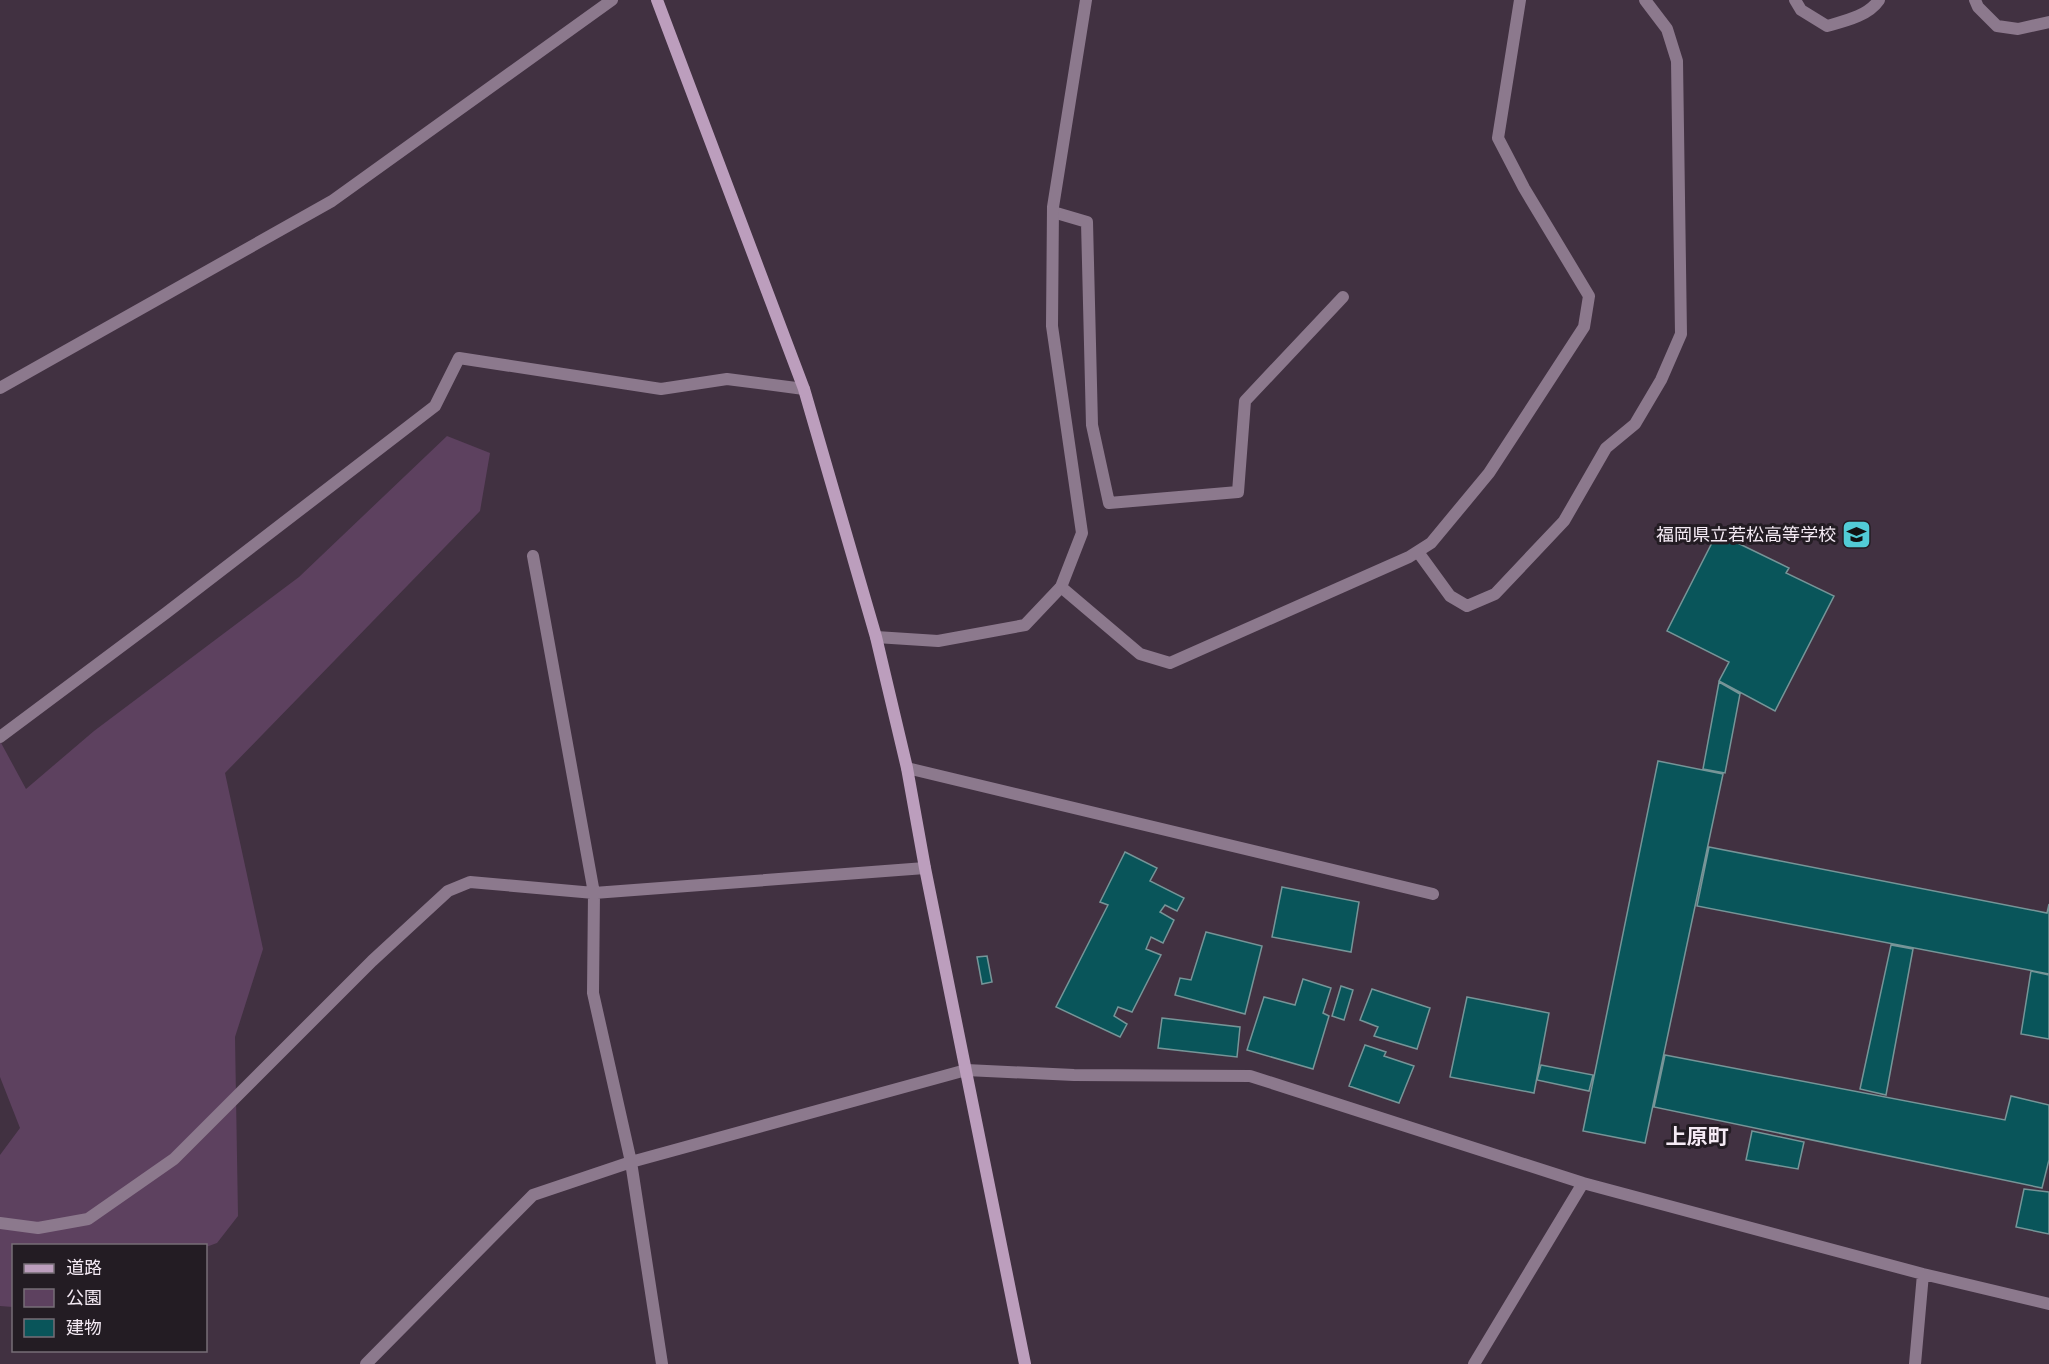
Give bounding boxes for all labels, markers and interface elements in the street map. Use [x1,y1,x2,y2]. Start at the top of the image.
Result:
school or university icon: 福岡県立若松高等学校 [1841,518,1873,550]
place label: 福岡県立若松高等学校 [1656,524,1836,544]
district label: 上原町 [1666,1124,1729,1148]
legend [12,1244,207,1352]
text: 道路 [66,1257,102,1277]
text: 公園 [66,1287,102,1307]
text: 建物 [66,1317,102,1337]

